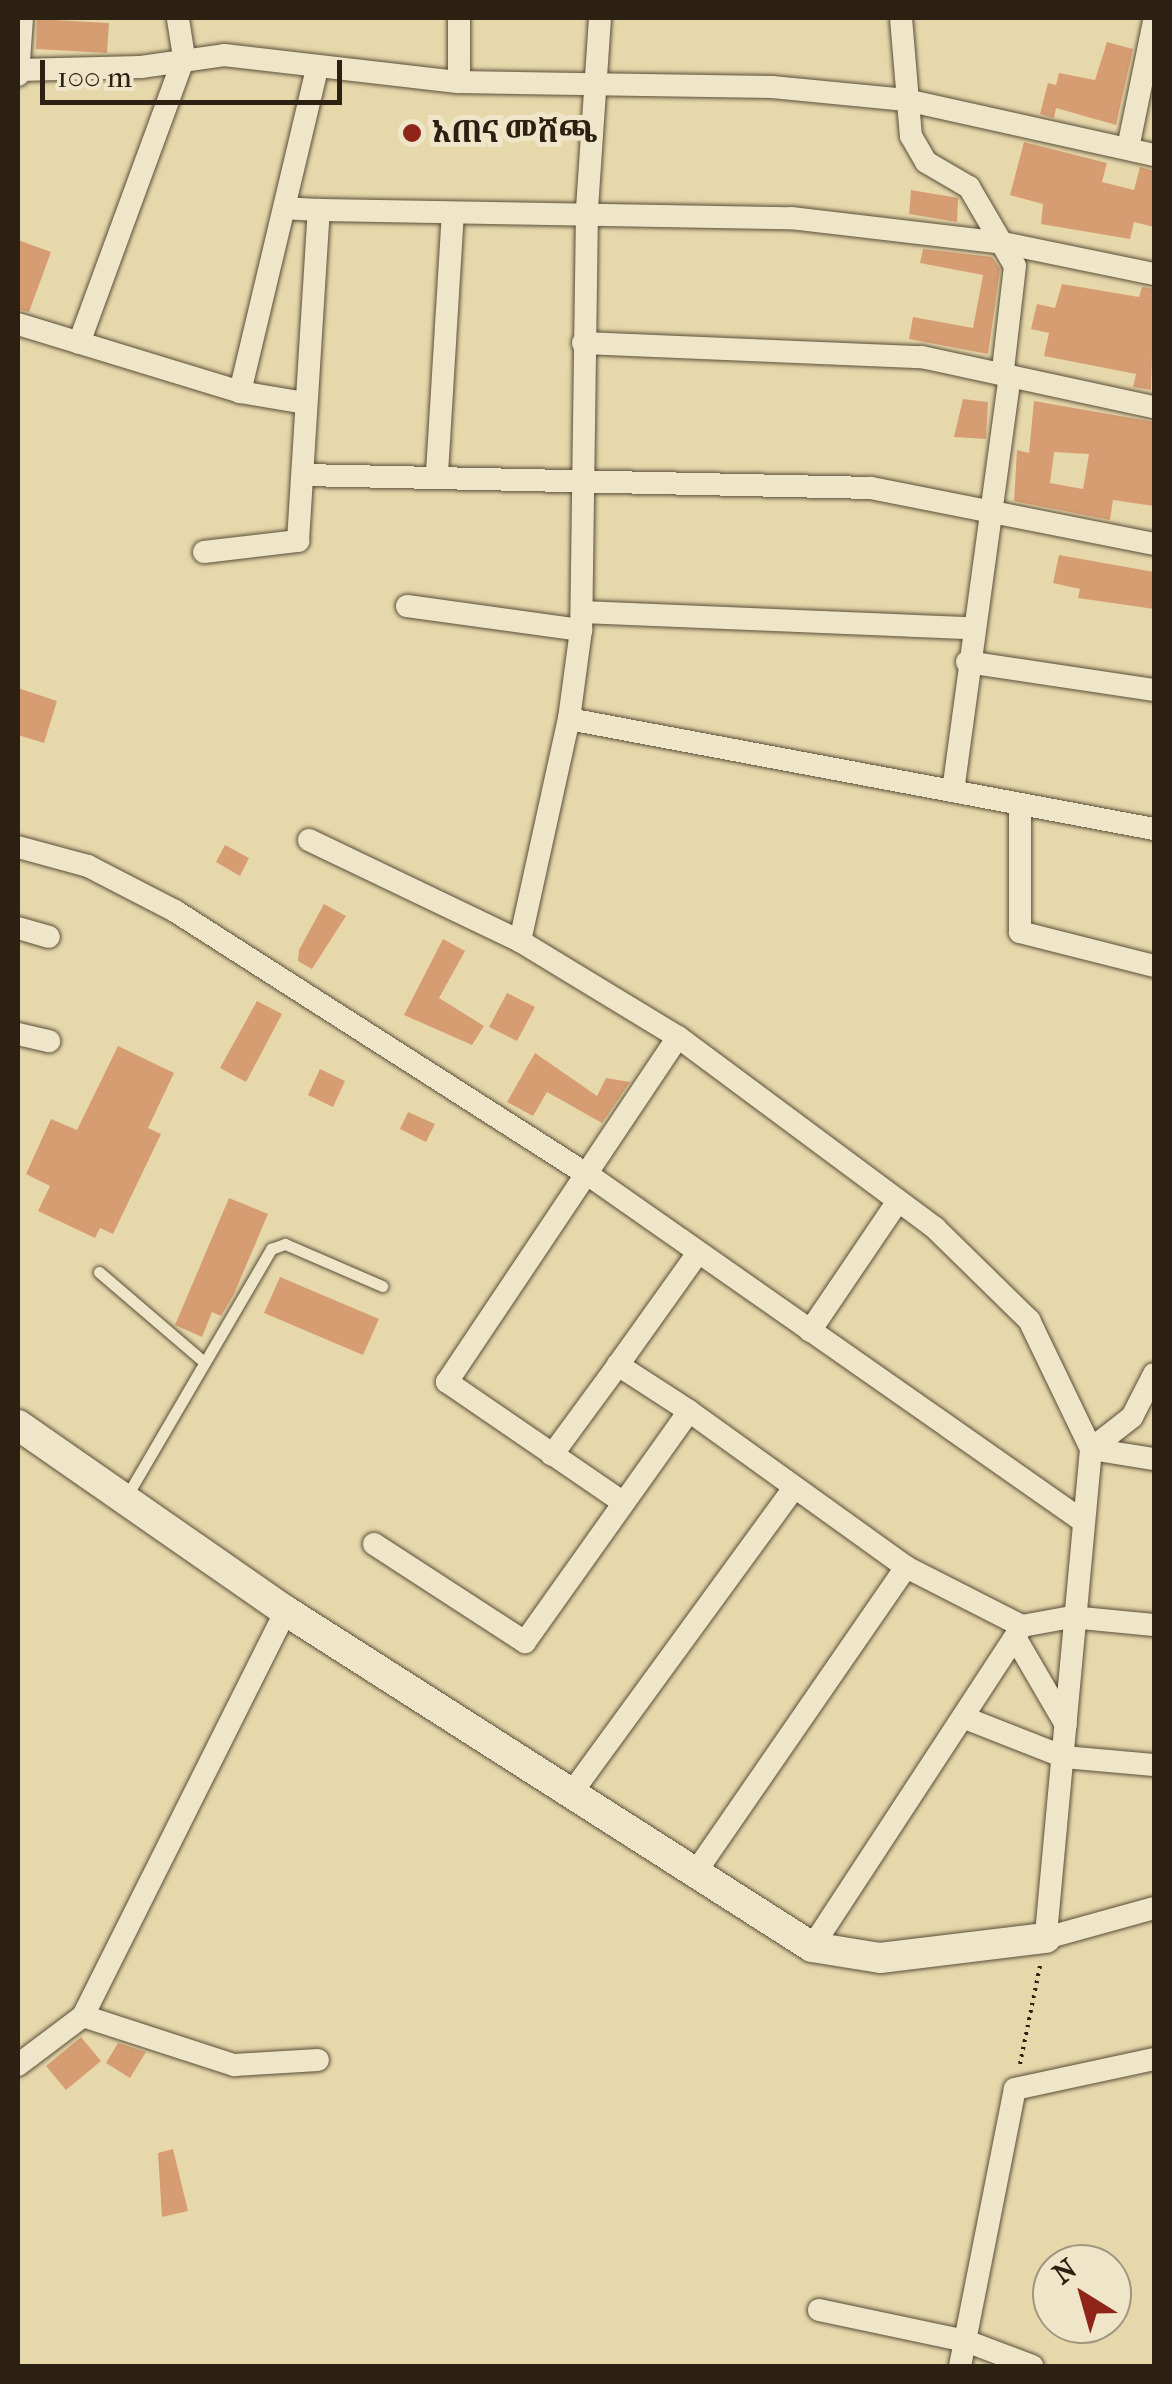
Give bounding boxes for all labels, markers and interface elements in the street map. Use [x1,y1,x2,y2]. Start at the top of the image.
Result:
scale bar [45,40,348,102]
text: 100 m [57,60,132,95]
place label: አጠና መሸጫ [432,115,598,151]
marker: አጠና መሸጫ [401,122,423,144]
north arrow [1032,2244,1132,2344]
text: N [1046,2252,1083,2291]

